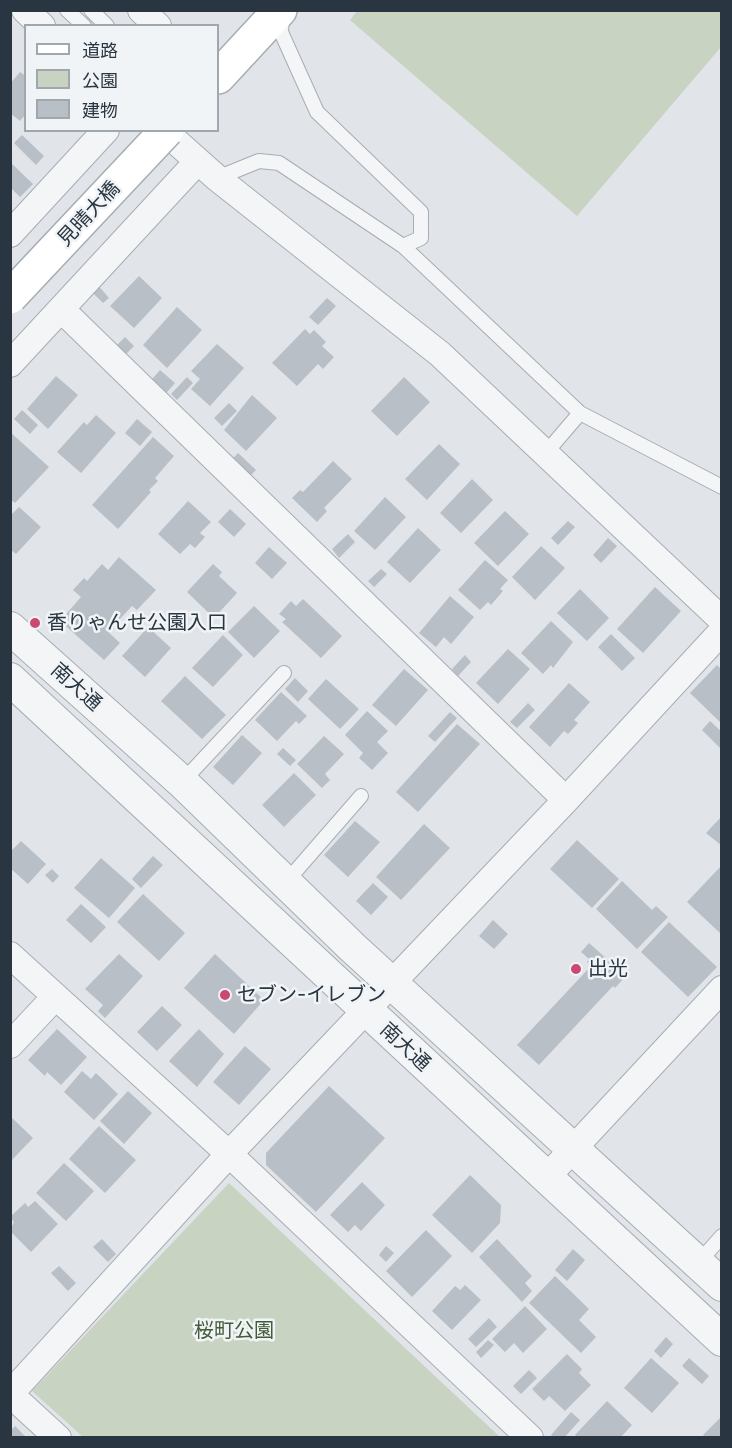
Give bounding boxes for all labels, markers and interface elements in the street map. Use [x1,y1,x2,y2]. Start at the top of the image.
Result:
legend [24,24,219,132]
text: 道路 [82,40,118,61]
text: 公園 [82,70,118,91]
text: 建物 [82,100,118,121]
street label: 見晴大橋 [53,177,125,251]
place label: 香りゃんせ公園入口 [47,611,227,635]
marker: 香りゃんせ公園入口 [28,616,42,630]
street label: 南大通 [46,658,106,716]
place label: 出光 [588,957,628,981]
marker: 出光 [569,962,583,976]
place label: セブン-イレブン [237,983,386,1007]
marker: セブン-イレブン [218,988,232,1002]
street label: 南大通 [375,1018,435,1076]
park label: 桜町公園 [194,1319,274,1343]

